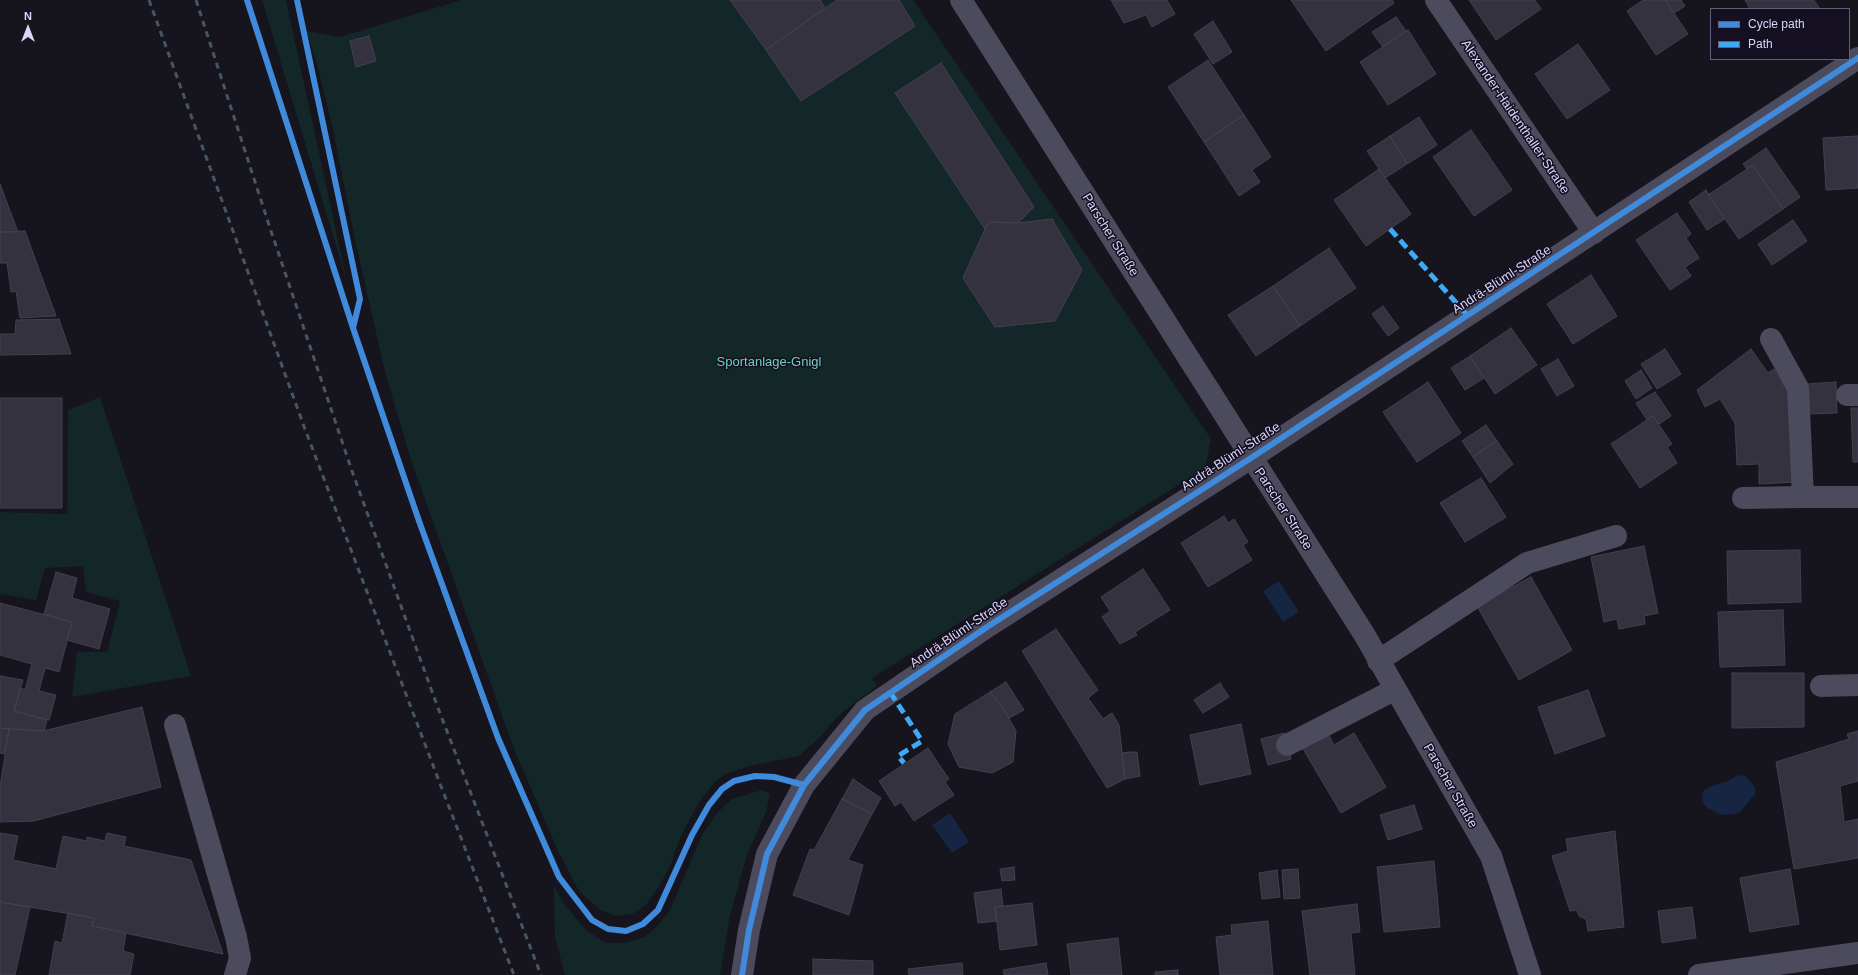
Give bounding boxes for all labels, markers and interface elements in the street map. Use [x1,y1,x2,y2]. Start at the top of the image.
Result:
north arrow [8,8,48,48]
legend [1710,8,1850,60]
text: N [24,10,32,22]
text: Cycle path [1748,17,1805,31]
street label: Alexander-Haidenthaller-Straße [1457,37,1573,197]
text: Path [1748,37,1773,51]
street label: Parscher Straße [1078,191,1142,279]
street label: Andrä-Blüml-Straße [1450,242,1554,318]
park label: Sportanlage-Gnigl [717,354,821,370]
street label: Andrä-Blüml-Straße [1179,419,1283,495]
street label: Parscher Straße [1251,465,1315,553]
street label: Andrä-Blüml-Straße [907,594,1011,672]
street label: Parscher Straße [1420,741,1480,831]

